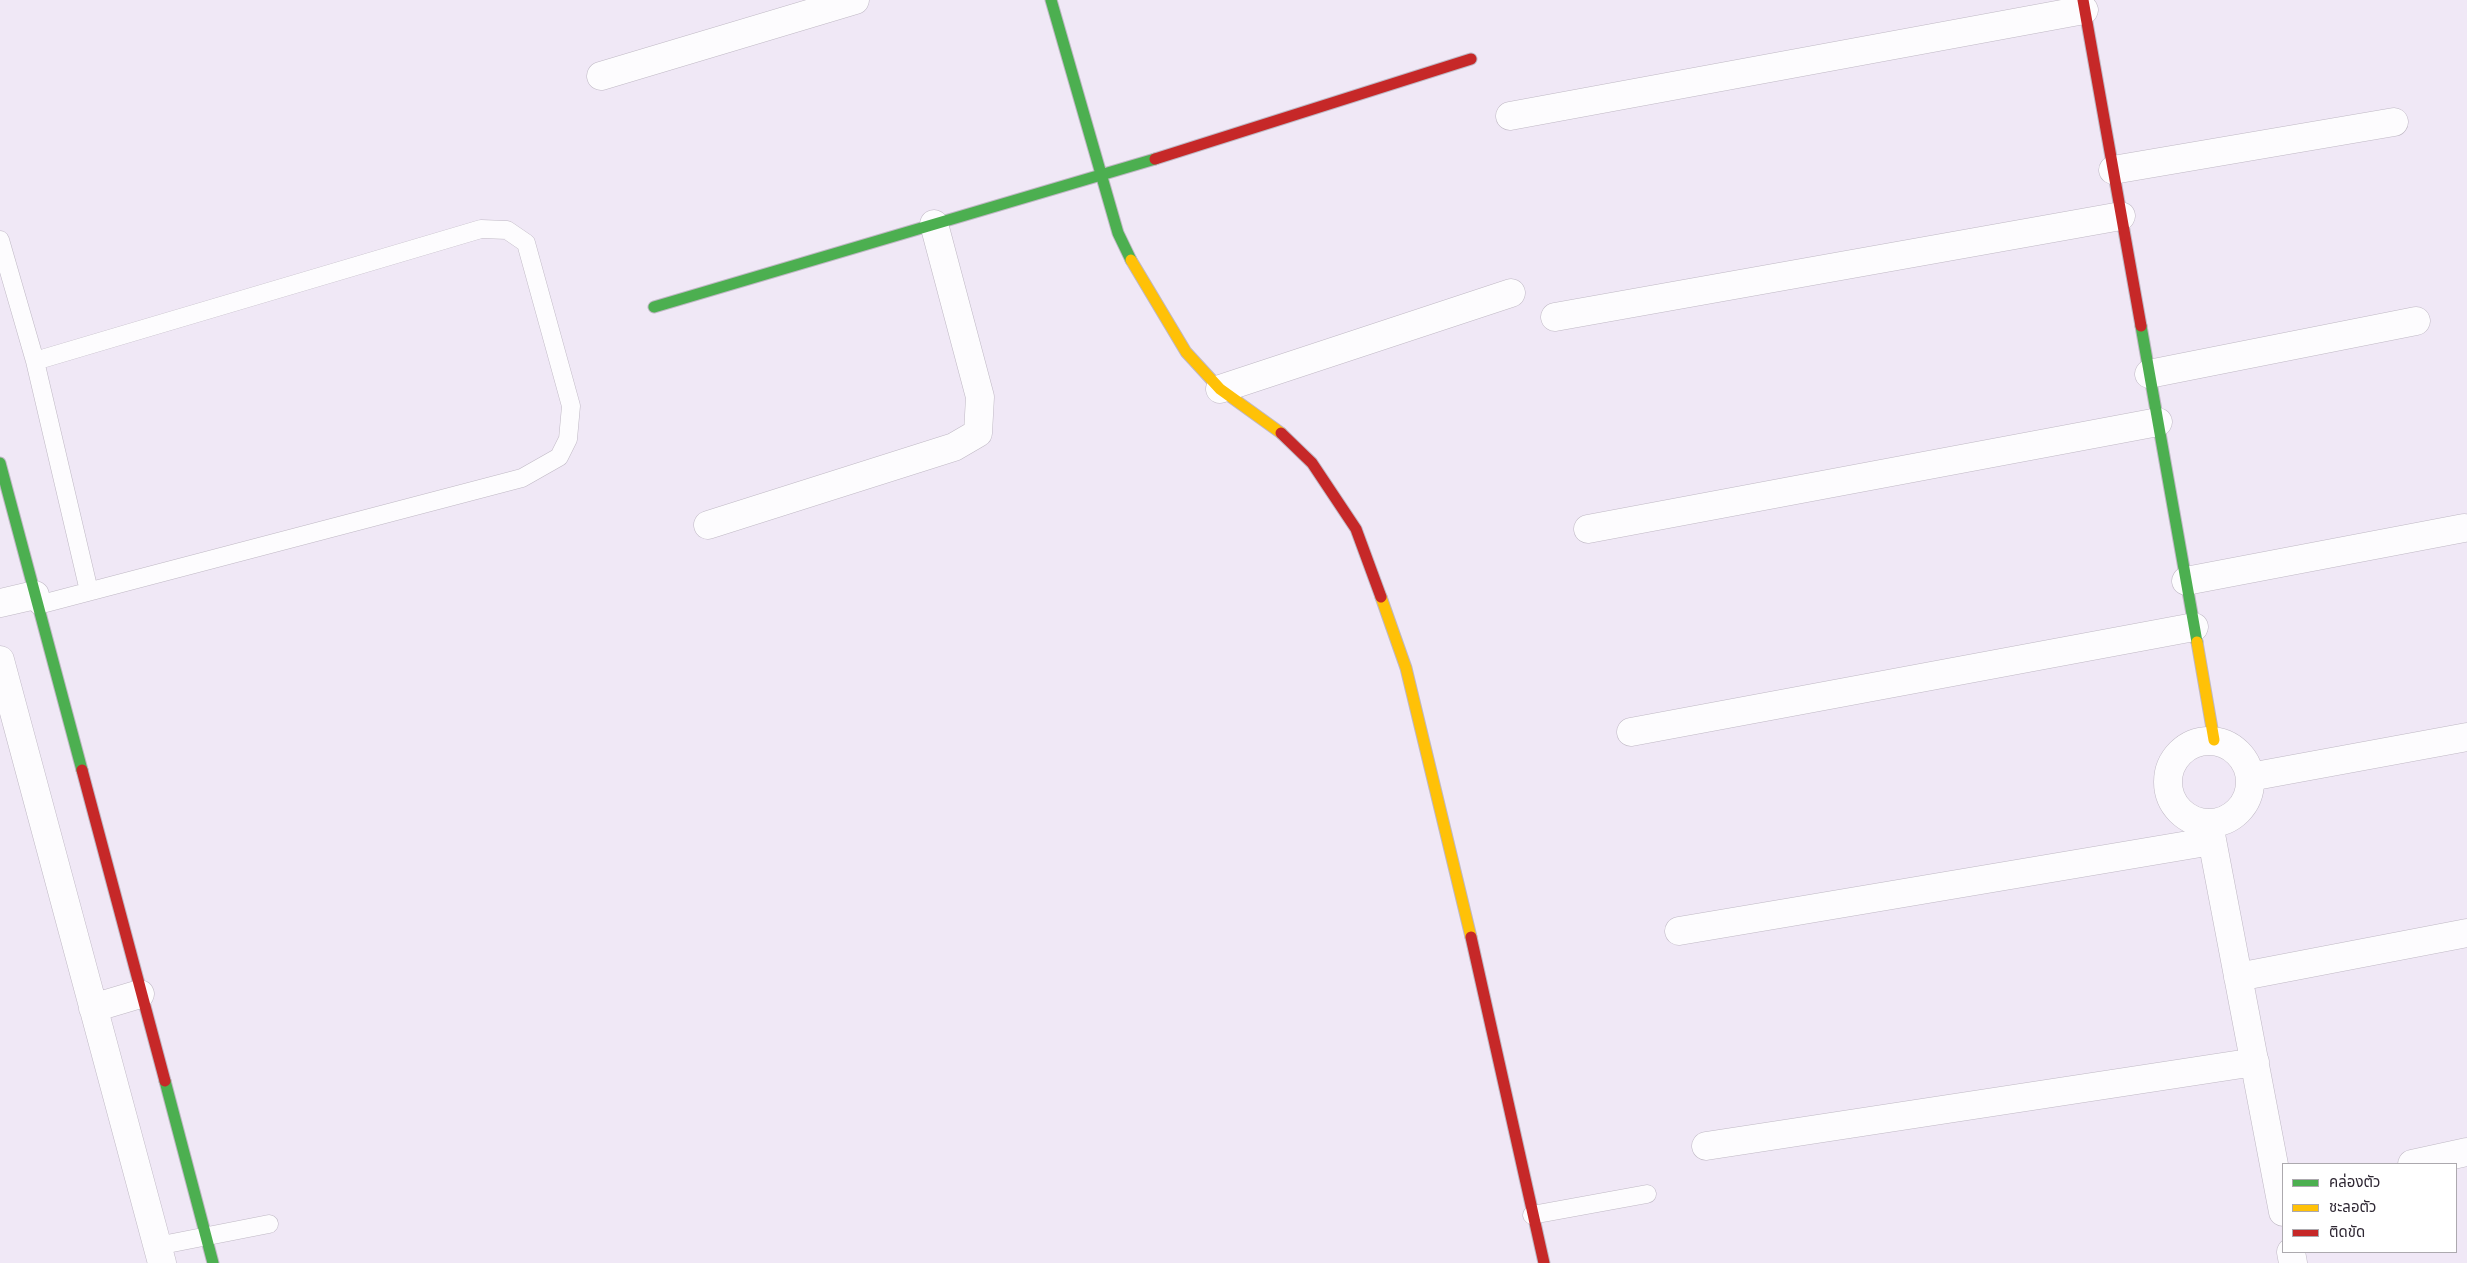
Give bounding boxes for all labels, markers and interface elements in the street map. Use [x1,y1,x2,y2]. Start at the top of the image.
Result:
legend [2282,1163,2457,1253]
text: คล่องตัว [2329,1171,2380,1191]
text: ชะลอตัว [2329,1196,2376,1216]
text: ติดขัด [2329,1221,2365,1241]

